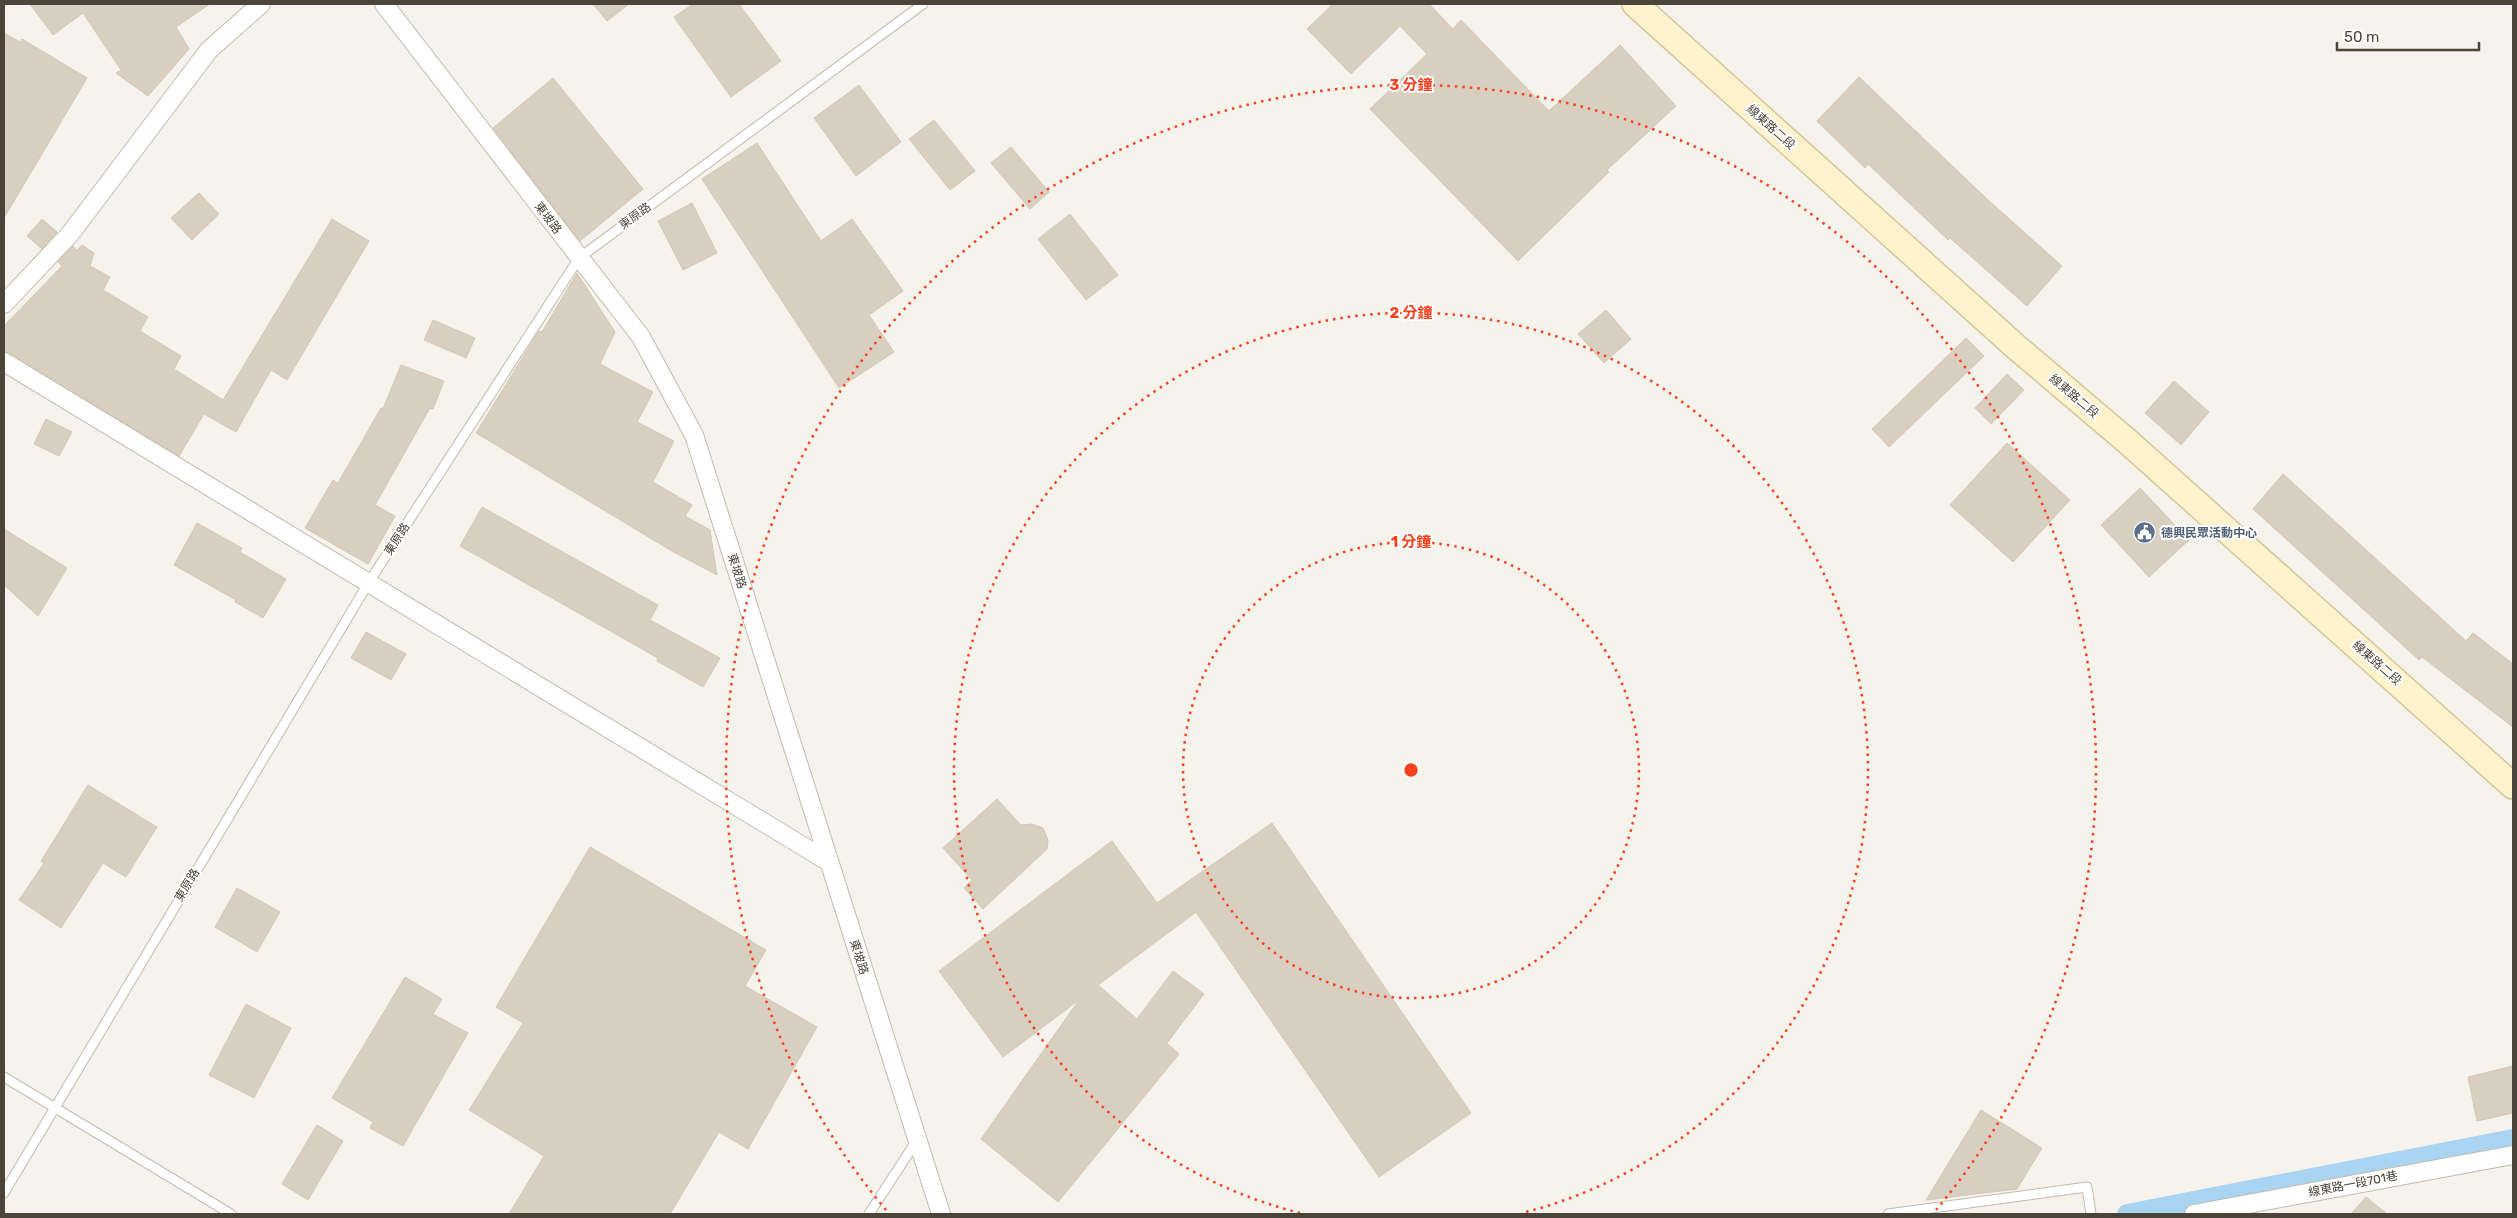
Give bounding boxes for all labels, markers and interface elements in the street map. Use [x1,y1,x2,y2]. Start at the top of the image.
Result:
scale bar [2337,20,2480,52]
text: 50 m [2344,28,2379,46]
text: 3 分鐘 [1389,76,1433,94]
street label: 線東路二段 [1744,102,1798,152]
street label: 東坡路 [532,199,564,237]
street label: 東原路 [616,200,654,232]
text: 2 分鐘 [1390,304,1432,322]
street label: 線東路二段 [2047,371,2101,421]
street label: 東原路 [381,520,413,558]
public building icon: 德興民眾活動中心 [2133,521,2157,545]
place label: 德興民眾活動中心 [2161,526,2257,540]
text: 1 分鐘 [1391,533,1431,551]
street label: 東坡路 [725,552,749,590]
street label: 線東路二段 [2350,638,2404,688]
centre of rings [1402,761,1420,779]
street label: 東原路 [172,866,202,904]
street label: 東坡路 [847,938,871,976]
street label: 線東路一段701巷 [2307,1168,2399,1200]

